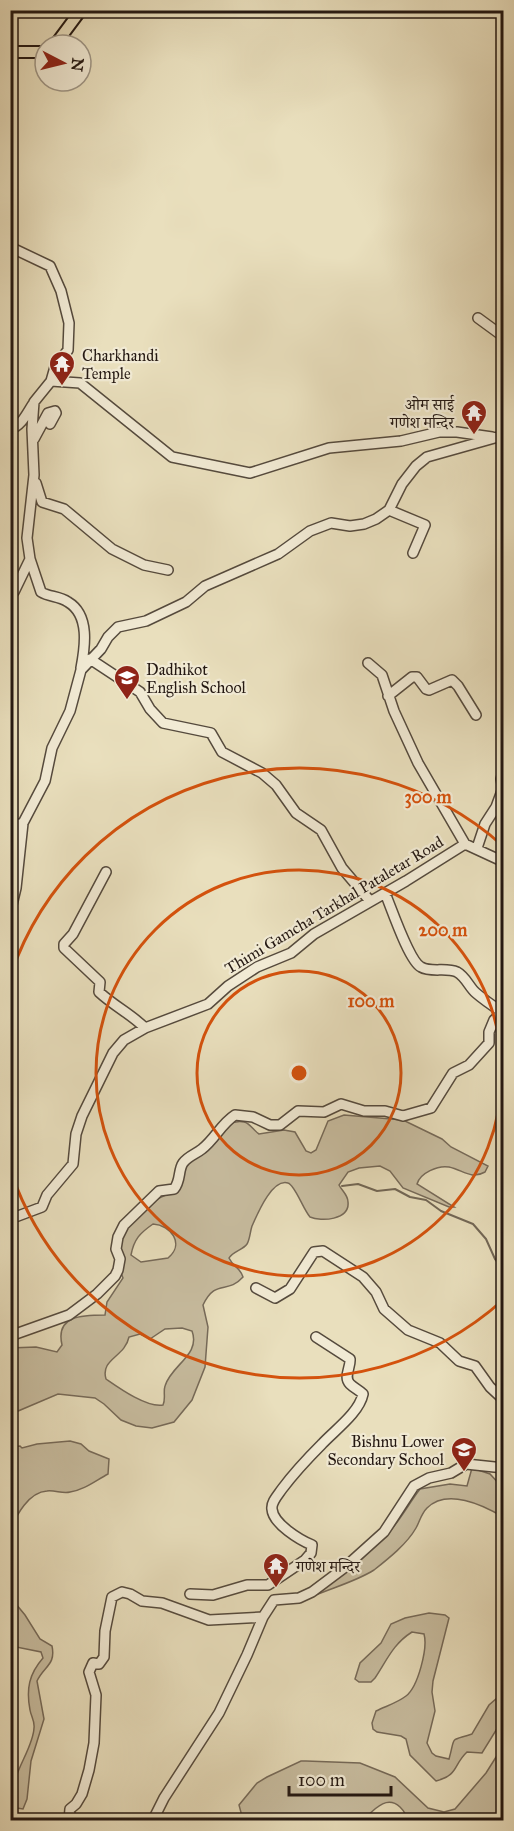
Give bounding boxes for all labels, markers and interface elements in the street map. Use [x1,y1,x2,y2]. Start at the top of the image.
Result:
north arrow [33,33,93,93]
text: N [67,57,88,73]
place label: Charkhandi Temple [82,346,159,383]
temple icon: Charkhandi Temple [47,349,77,387]
place label: ओम साई गणेश मन्दिर [389,394,455,432]
temple icon: ओम साई गणेश मन्दिर [459,398,489,436]
place label: Dadhikot English School [146,660,247,698]
school or university icon: Dadhikot English School [112,663,142,701]
text: 300 m [404,786,452,809]
street label: Thimi Gamcha Tarkhal Pataletar Road [221,832,447,978]
text: 200 m [419,919,468,941]
text: 100 m [348,990,395,1012]
centre of rings [289,1063,309,1083]
place label: Bishnu Lower Secondary School [327,1432,445,1469]
school or university icon: Bishnu Lower Secondary School [449,1435,479,1473]
temple icon: गणेश मन्दिर [261,1551,291,1589]
place label: गणेश मन्दिर [295,1557,361,1576]
scale bar [289,1759,391,1797]
text: 100 m [298,1769,345,1791]

